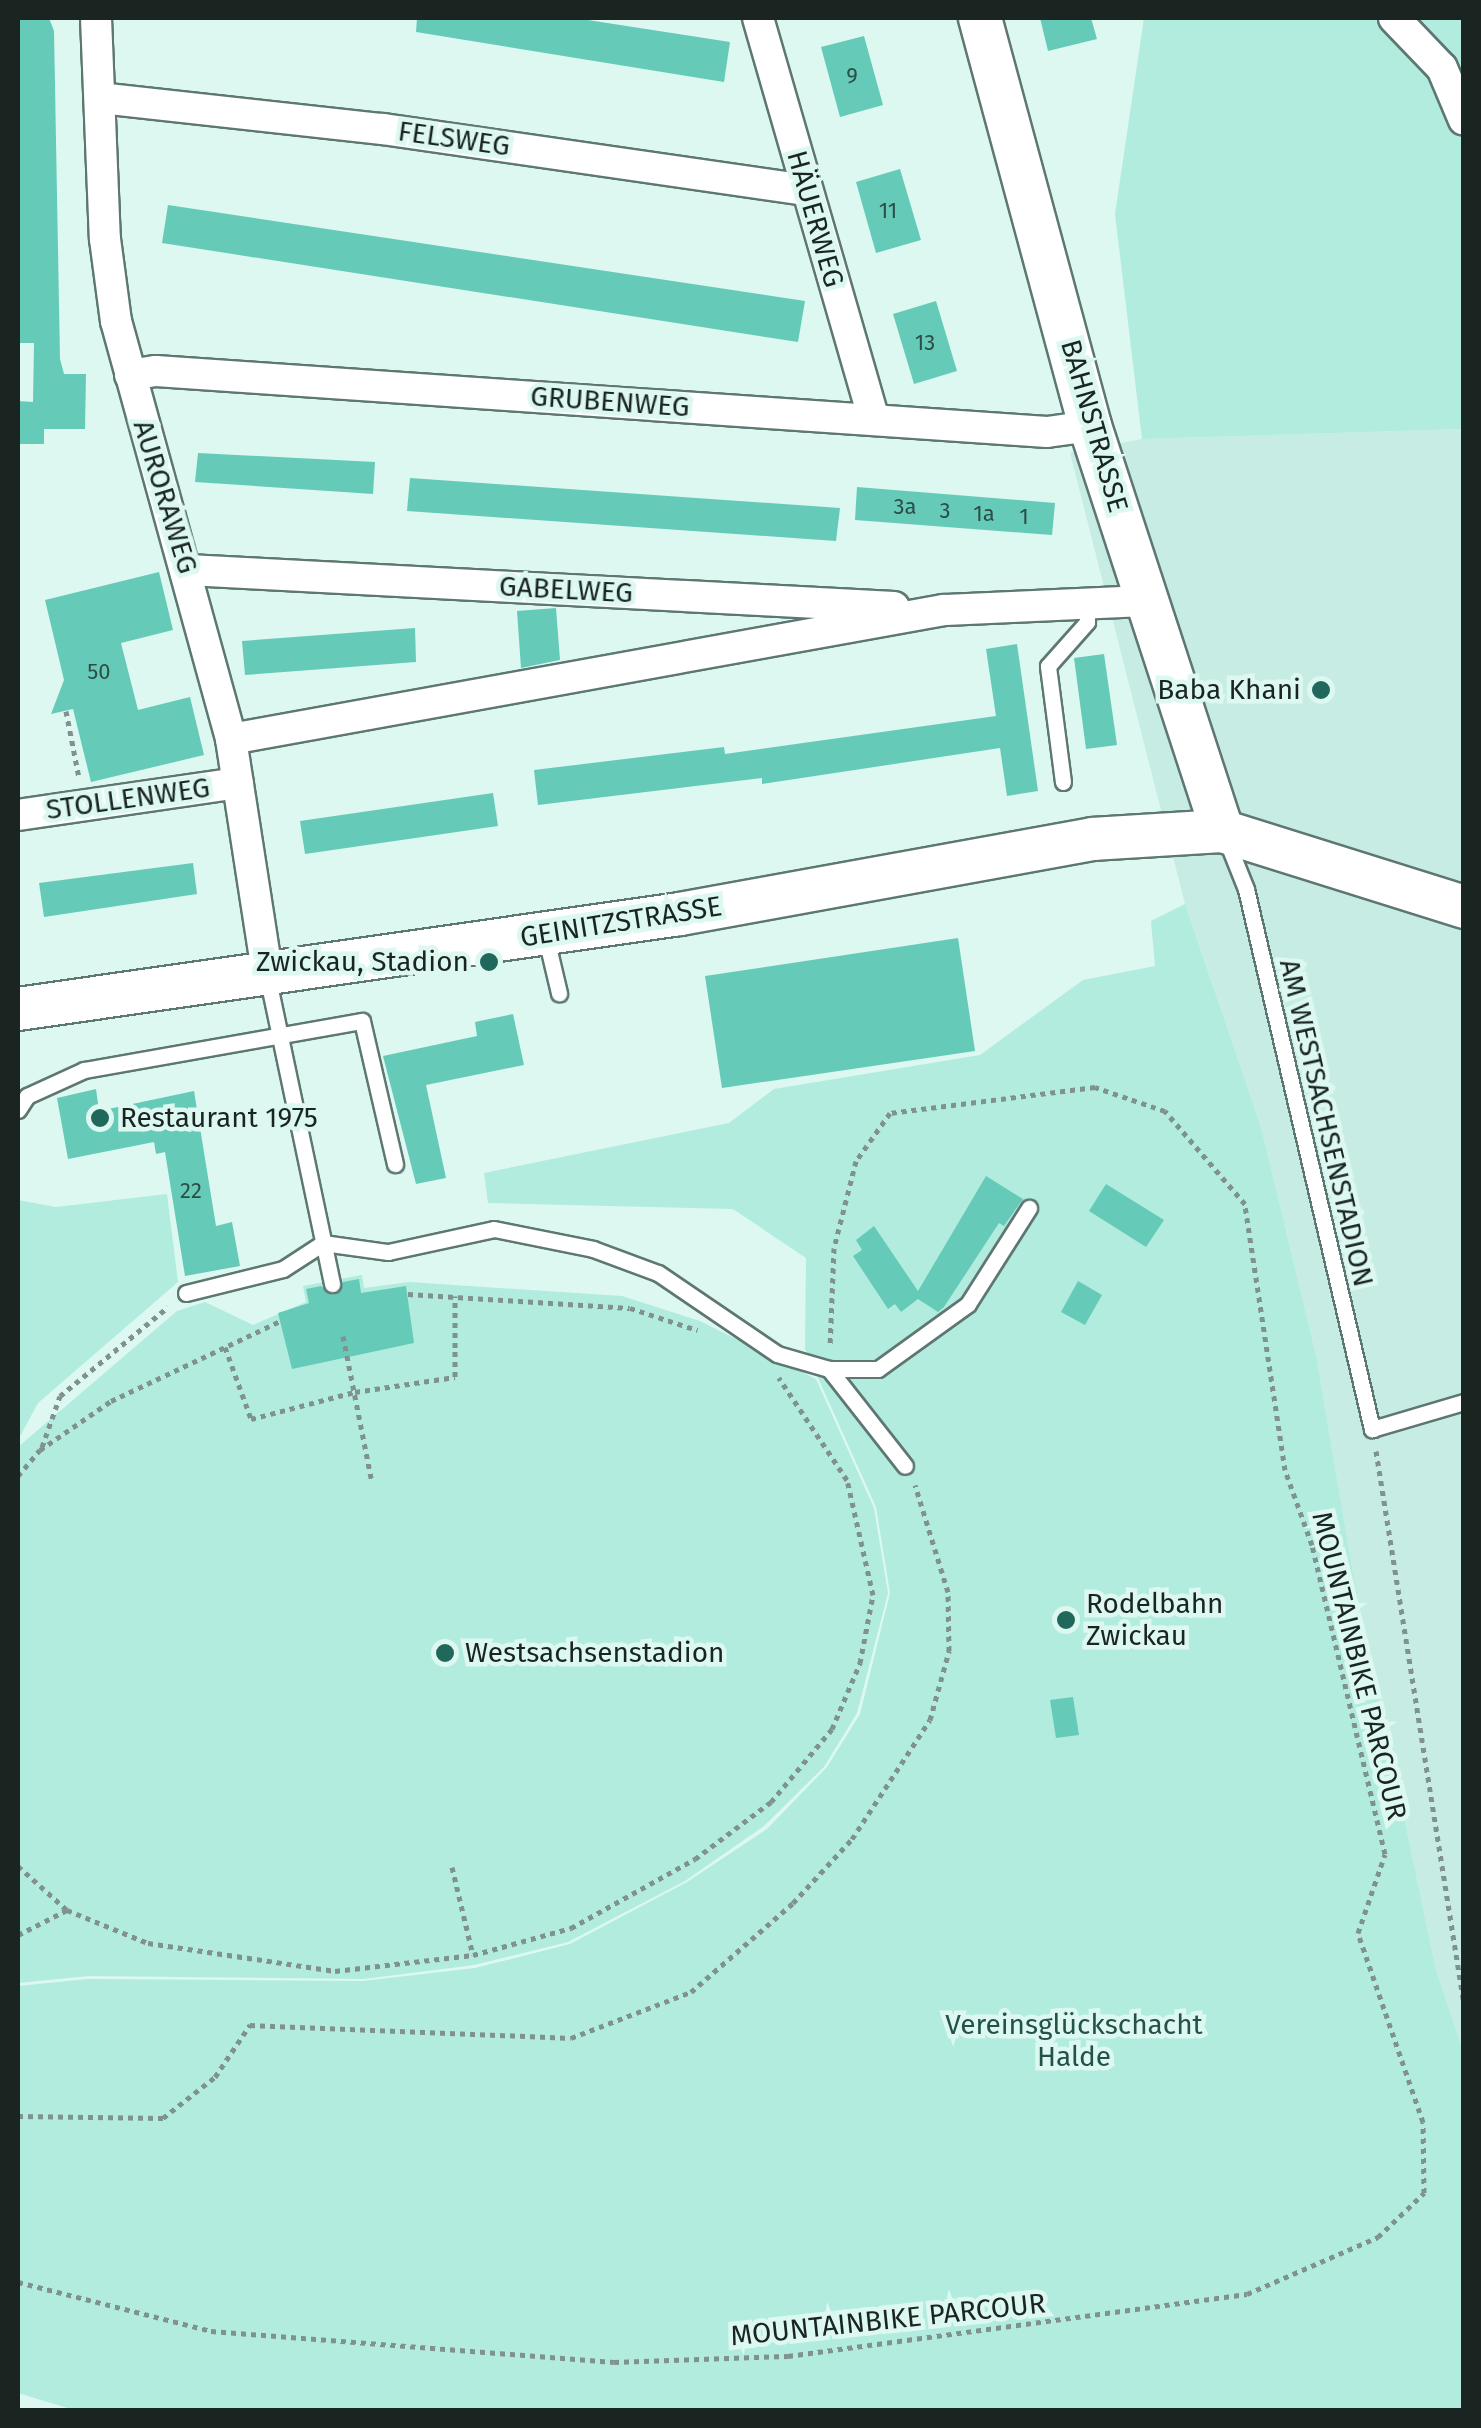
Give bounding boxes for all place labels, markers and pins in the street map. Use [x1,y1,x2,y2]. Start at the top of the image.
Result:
place label: Baba Khani [1157,673,1301,707]
marker: Baba Khani [1310,679,1332,701]
place label: Zwickau, Stadion [256,945,469,979]
marker: Zwickau, Stadion [478,951,500,973]
place label: Restaurant 1975 [120,1101,318,1135]
marker: Restaurant 1975 [89,1107,111,1129]
place label: Rodelbahn Zwickau [1086,1587,1223,1653]
marker: Rodelbahn Zwickau [1055,1609,1077,1631]
place label: Westsachsenstadion [465,1636,724,1670]
marker: Westsachsenstadion [434,1642,456,1664]

